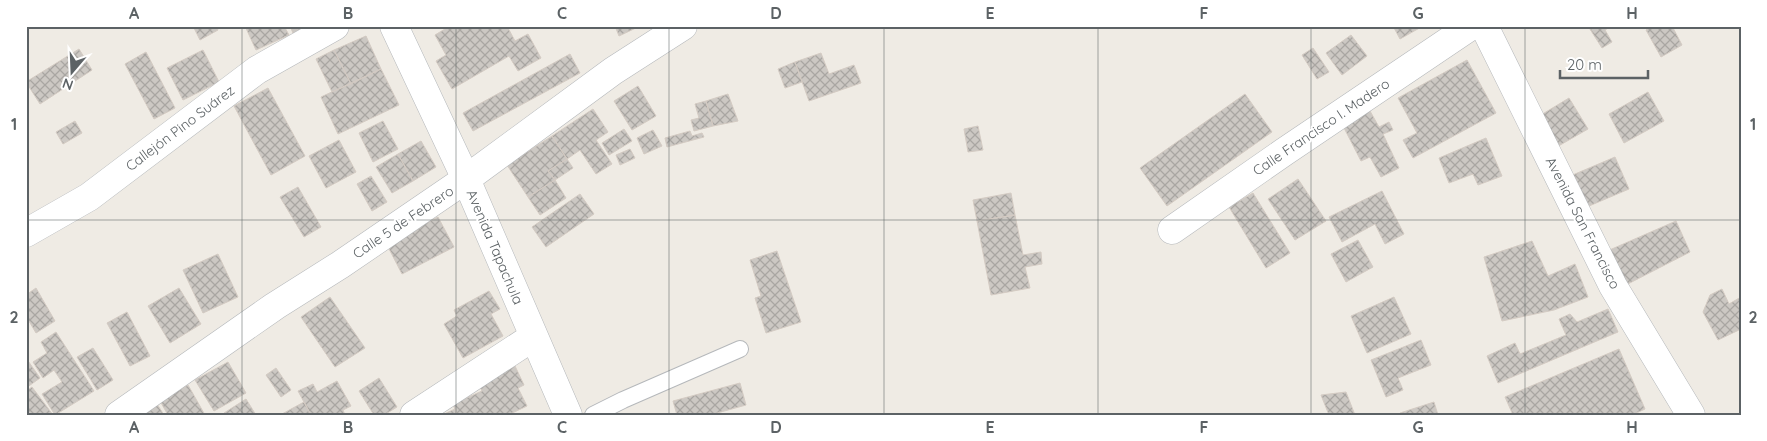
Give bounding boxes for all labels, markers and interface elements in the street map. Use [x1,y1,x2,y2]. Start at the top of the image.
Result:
text: A [129,3,140,23]
text: B [343,3,353,23]
text: C [557,3,567,23]
text: D [770,3,782,23]
text: E [985,3,995,23]
text: F [1200,3,1209,23]
text: G [1412,3,1424,23]
text: H [1626,3,1638,23]
north arrow [48,48,98,98]
scale bar [1560,48,1647,80]
text: 20 m [1567,55,1602,74]
text: N [60,74,76,94]
street label: Calle Francisco I. Madero [1249,74,1393,180]
street label: Callejón Pino Suárez [122,81,238,175]
text: 1 [11,114,17,134]
text: 1 [1750,114,1756,134]
street label: Avenida San Francisco [1542,154,1624,292]
street label: Calle 5 de Febrero [349,182,457,262]
street label: Avenida Tapachula [463,187,527,307]
text: 2 [9,307,19,327]
text: 2 [1748,307,1758,327]
text: A [129,417,140,437]
text: B [343,417,353,437]
text: C [557,417,567,437]
text: D [770,417,782,437]
text: E [985,417,995,437]
text: F [1200,417,1209,437]
text: G [1412,417,1424,437]
text: H [1626,417,1638,437]

